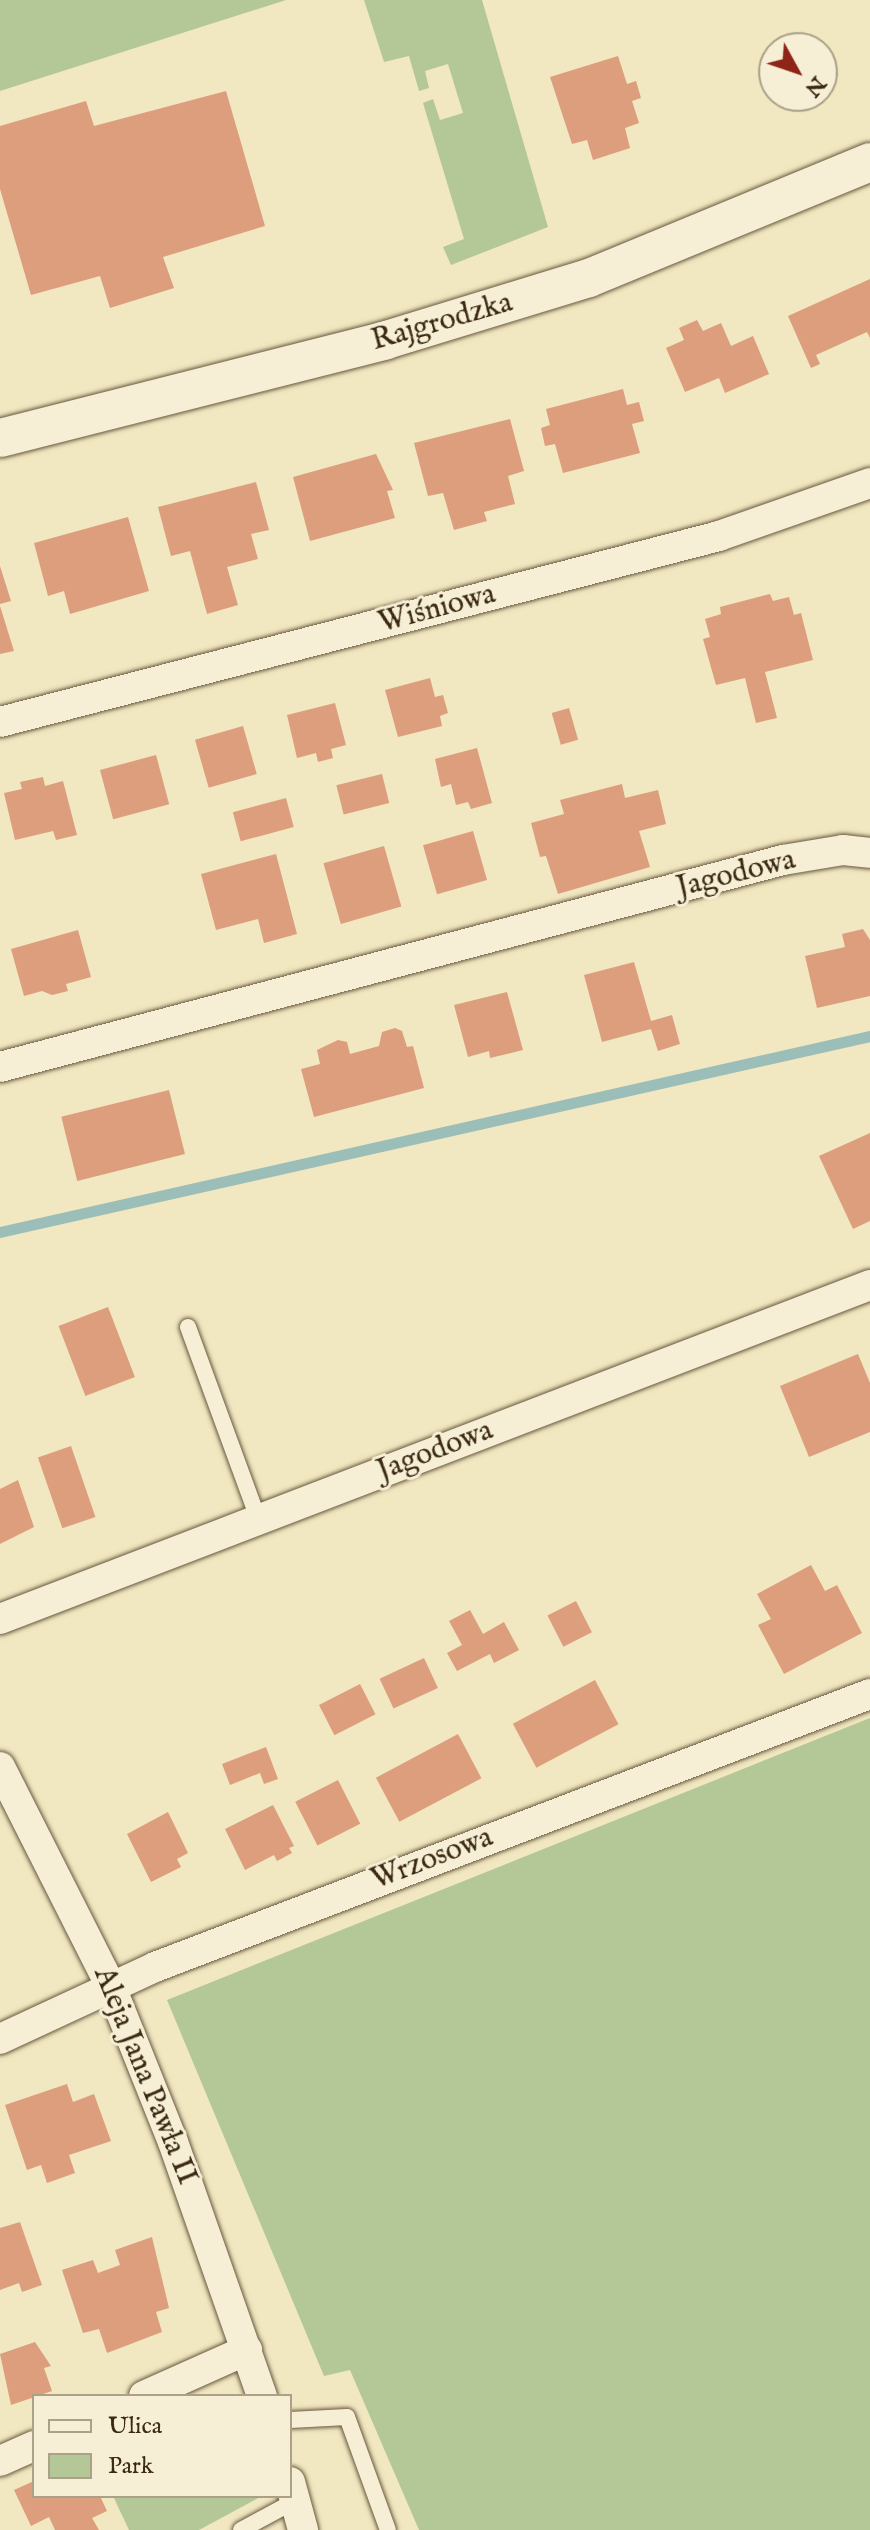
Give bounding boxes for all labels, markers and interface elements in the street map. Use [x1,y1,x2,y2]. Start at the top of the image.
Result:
north arrow [758,32,838,112]
text: N [798,70,832,102]
street label: Rajgrodzka [367,285,517,359]
street label: Wiśniowa [375,576,499,642]
street label: Jagodowa [673,842,799,906]
street label: Jagodowa [372,1412,498,1490]
street label: Wrzosowa [366,1819,498,1899]
street label: Aleja Jana Pawła II [85,1962,205,2190]
legend [32,2394,292,2498]
text: Ulica [108,2411,162,2442]
text: Park [108,2451,154,2482]

